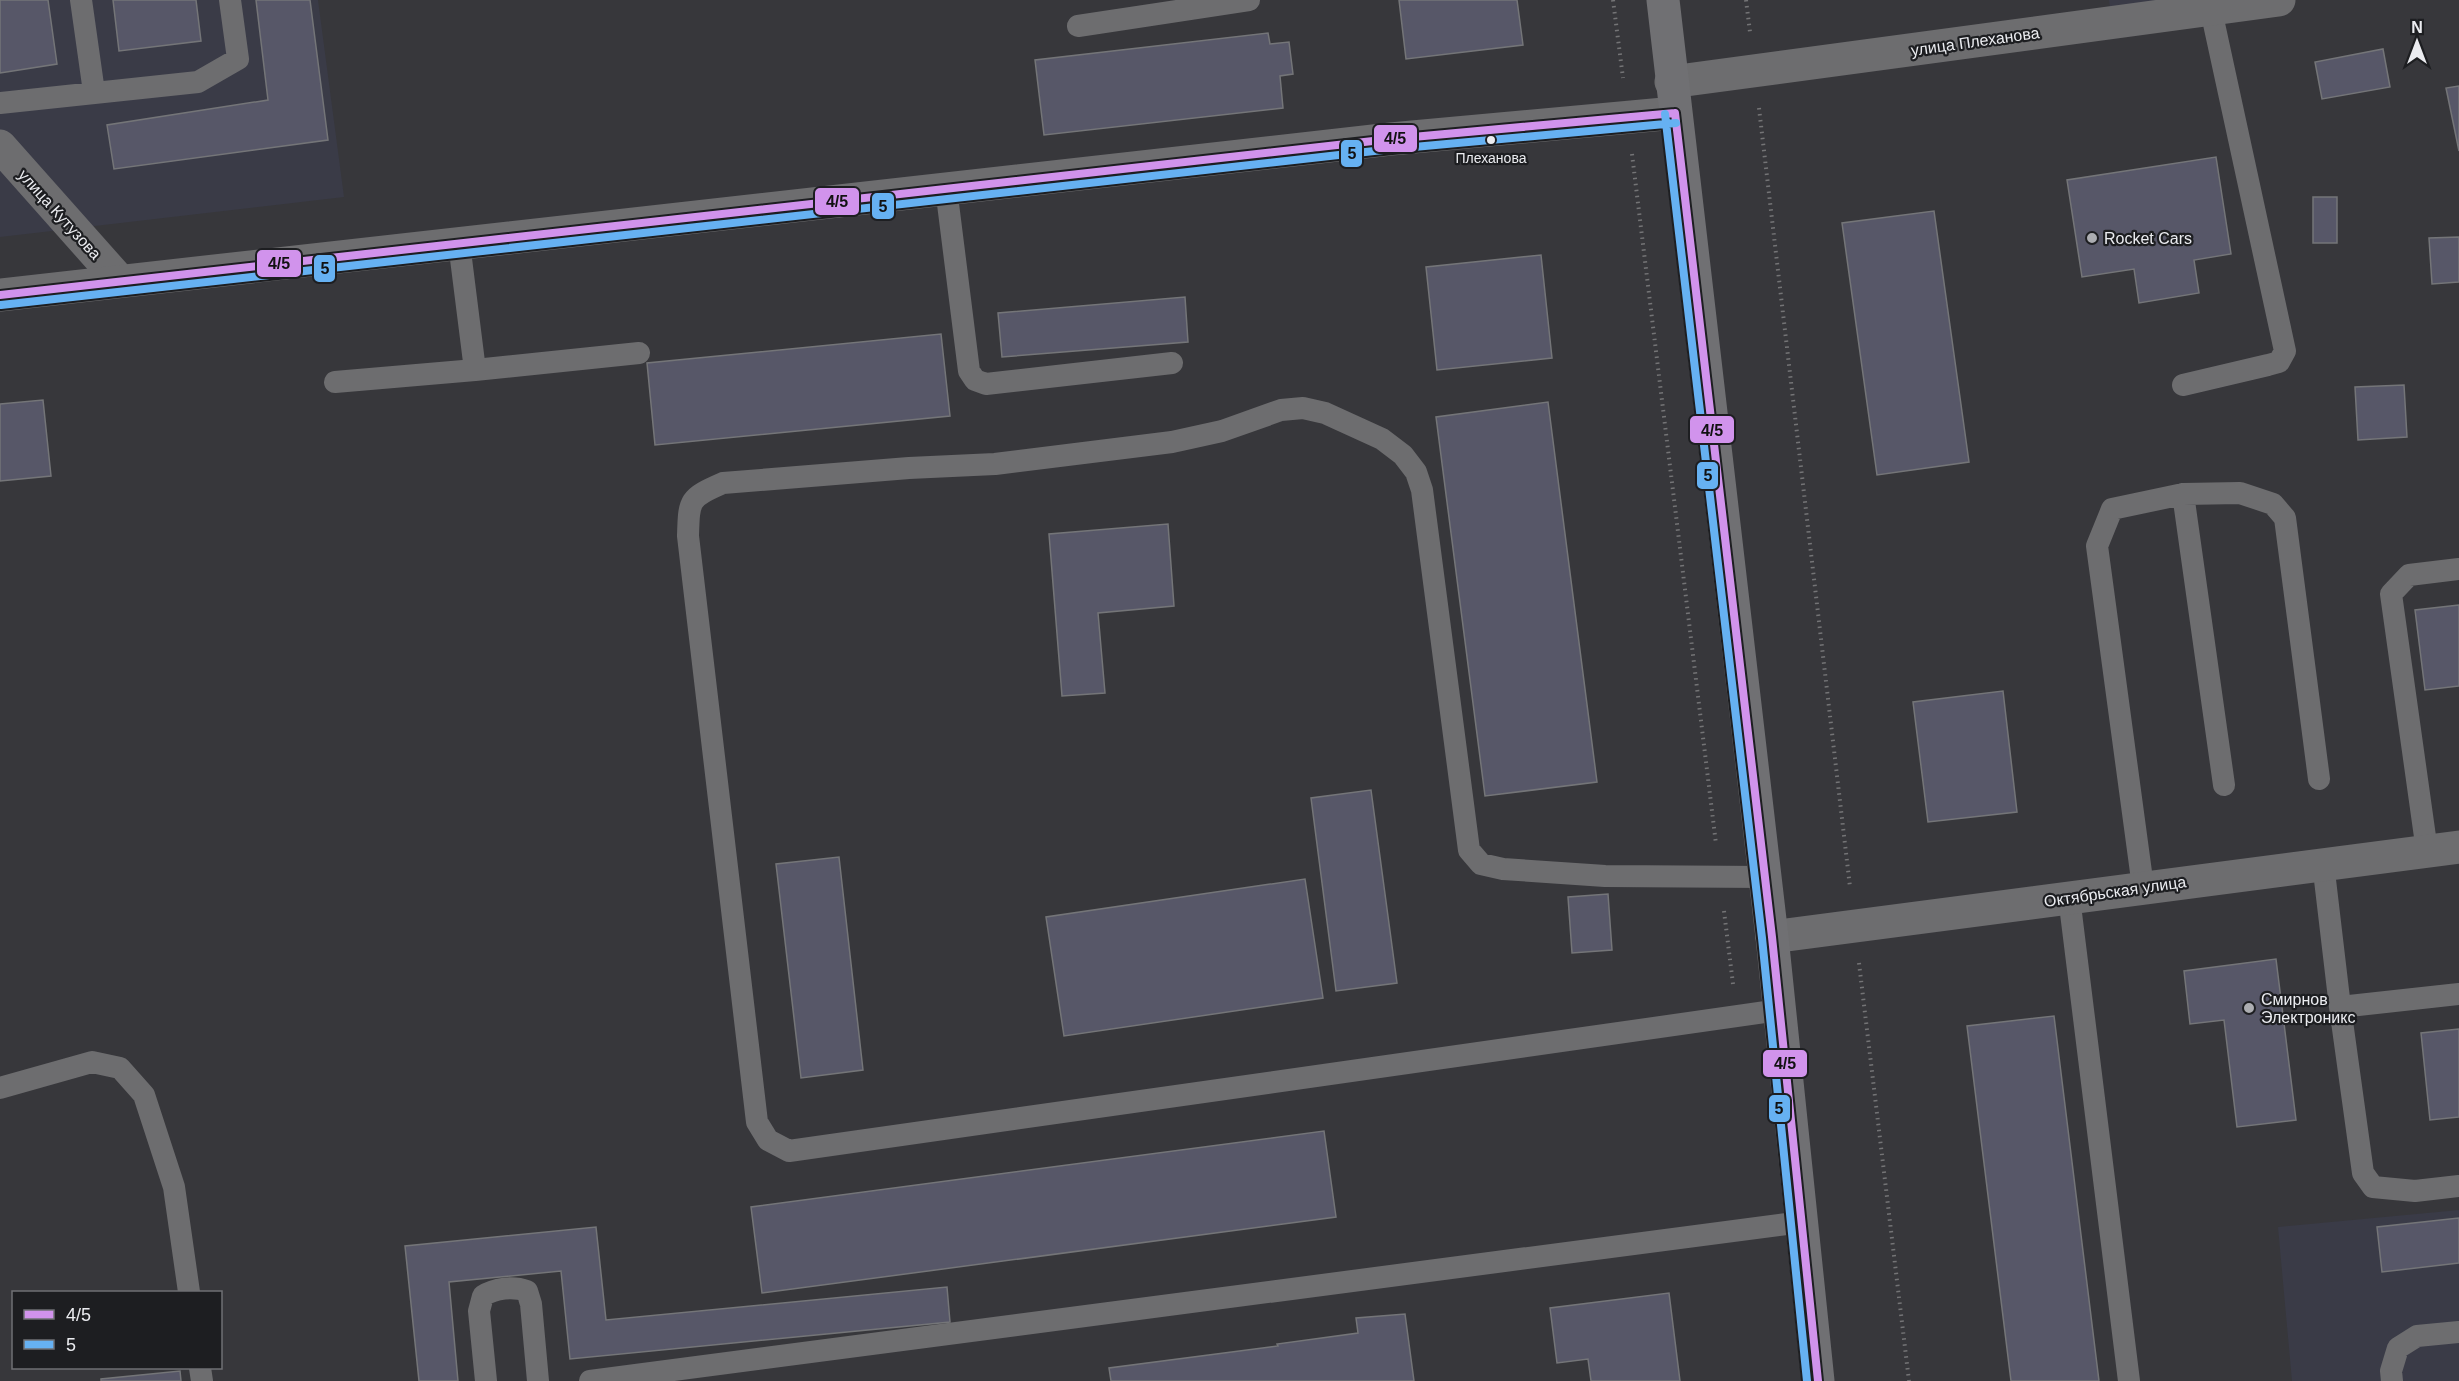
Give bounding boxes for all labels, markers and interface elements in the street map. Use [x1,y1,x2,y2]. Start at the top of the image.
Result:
north arrow [2387,12,2447,72]
text: N [2411,19,2423,36]
street label: улица Плеханова [1910,24,2040,59]
line badge: 4/5 [1373,124,1418,153]
text: 4/5 [1384,130,1406,147]
marker: Плеханова [1485,134,1497,146]
line badge: 5 [1340,139,1363,168]
text: 5 [1348,145,1357,162]
place label: Плеханова [1456,150,1527,166]
street label: улица Кутузова [15,166,104,263]
line badge: 4/5 [814,187,860,216]
line badge: 5 [871,192,895,220]
text: 4/5 [826,193,848,210]
text: 5 [879,198,888,215]
place label: Rocket Cars [2104,230,2192,247]
marker: Rocket Cars [2085,231,2099,245]
line badge: 4/5 [256,249,302,278]
line badge: 5 [313,254,336,283]
text: 4/5 [268,255,290,272]
text: 5 [321,260,330,277]
line badge: 4/5 [1689,415,1735,444]
text: 4/5 [1701,422,1723,439]
line badge: 5 [1696,461,1719,490]
text: 5 [1704,467,1713,484]
street label: Октябрьская улица [2043,873,2187,910]
place label: Смирнов Электроникс [2261,991,2355,1026]
marker: Смирнов Электроникс [2242,1001,2256,1015]
line badge: 4/5 [1762,1049,1808,1078]
text: 4/5 [1774,1055,1796,1072]
line badge: 5 [1768,1094,1791,1123]
text: 5 [1775,1100,1784,1117]
legend [12,1291,222,1369]
text: 4/5 [66,1305,91,1325]
text: 5 [66,1335,76,1355]

